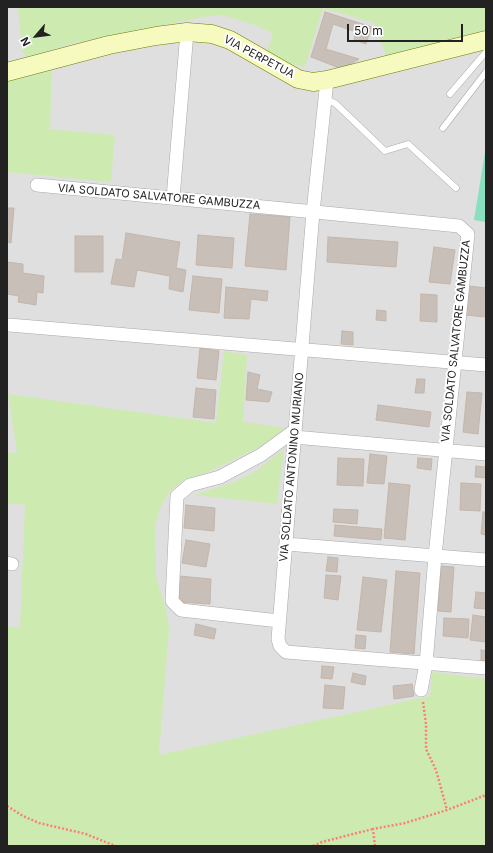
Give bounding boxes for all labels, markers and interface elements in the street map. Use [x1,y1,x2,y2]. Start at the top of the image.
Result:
north arrow [16,16,56,56]
scale bar [349,16,465,42]
text: 50 m [354,23,383,38]
street label: VIA PERPETUA [221,33,297,81]
text: N [17,35,34,49]
street label: VIA SOLDATO SALVATORE GAMBUZZA [57,182,261,212]
street label: VIA SOLDATO SALVATORE GAMBUZZA [439,239,473,443]
street label: VIA SOLDATO ANTONINO MURIANO [277,372,307,562]

